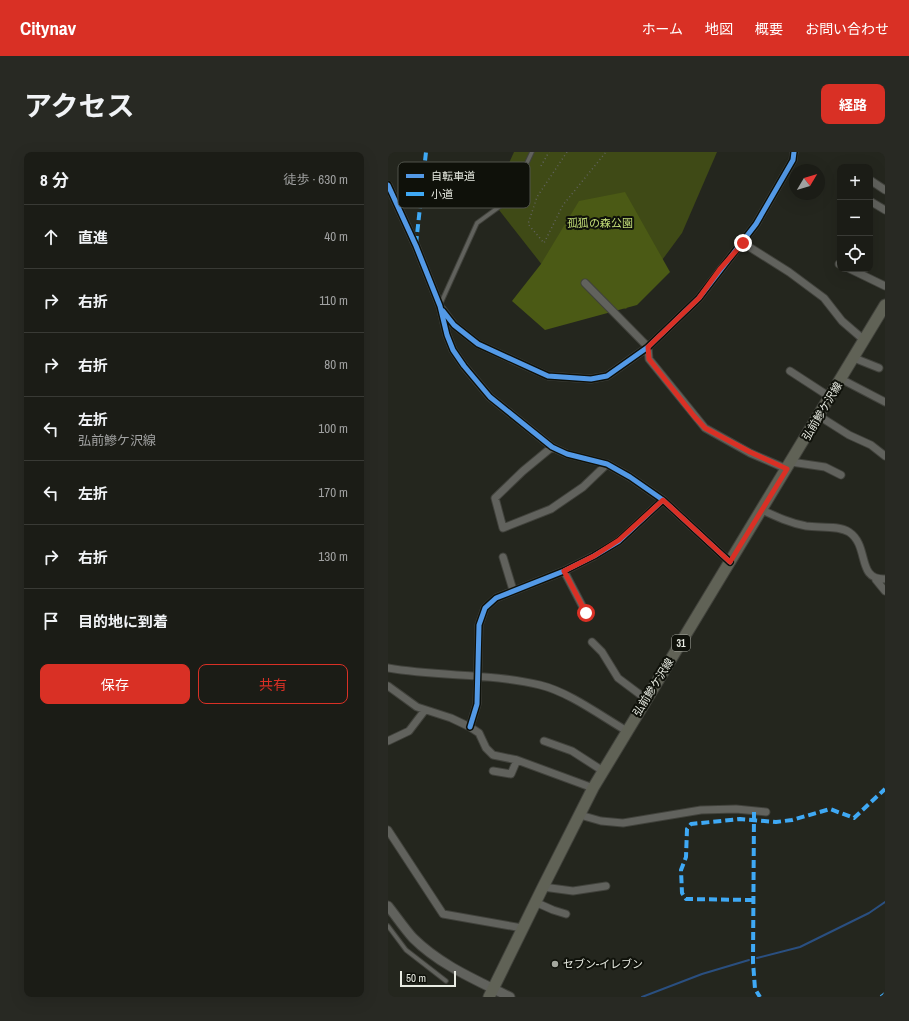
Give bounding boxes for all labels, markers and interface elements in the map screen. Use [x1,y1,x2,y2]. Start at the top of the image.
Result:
text: Citynav [20,15,76,41]
text: ホーム [641,20,683,38]
text: 地図 [705,20,733,38]
text: 概要 [755,20,783,38]
text: お問い合わせ [805,20,889,38]
button: 経路 [821,84,885,124]
text: アクセス [24,87,135,125]
legend [398,162,530,208]
north arrow [789,164,825,200]
map controls [837,164,873,272]
button: + [837,164,873,200]
text: 8 分 [40,168,69,191]
text: 自転車道 [431,169,475,183]
text: 徒歩 · 630 m [283,171,348,188]
text: 小道 [431,187,453,201]
button: − [837,200,873,236]
park label: 孤狐の森公園 [567,216,633,230]
icon: ahead [40,226,62,248]
text: 直進 [78,227,108,248]
text: 40 m [324,228,348,245]
route end [734,234,752,252]
button: locate [837,236,873,272]
icon: right [40,290,62,312]
text: 右折 [78,291,108,312]
text: 110 m [319,292,348,309]
icon: right [40,354,62,376]
text: 右折 [78,355,108,376]
text: 80 m [324,356,348,373]
street label: 弘前鰺ケ沢線 [799,379,845,443]
text: 左折 [78,409,108,430]
icon: left [40,418,62,440]
text: 100 m [318,420,348,437]
text: 弘前鰺ケ沢線 [78,432,156,449]
icon: left [40,482,62,504]
text: 左折 [78,483,108,504]
text: 170 m [318,484,348,501]
icon: right [40,546,62,568]
text: 右折 [78,547,108,568]
text: 130 m [318,548,348,565]
route start [577,604,595,622]
icon: arrive [40,610,62,632]
text: 目的地に到着 [78,611,168,632]
road number: 31 [672,635,690,651]
street label: 弘前鰺ケ沢線 [630,655,676,719]
button: 保存 [40,664,190,704]
button: 共有 [198,664,348,704]
place label: セブン-イレブン [563,957,643,971]
marker: セブン-イレブン [550,959,560,969]
scale bar [400,969,456,988]
text: 50 m [406,971,426,985]

